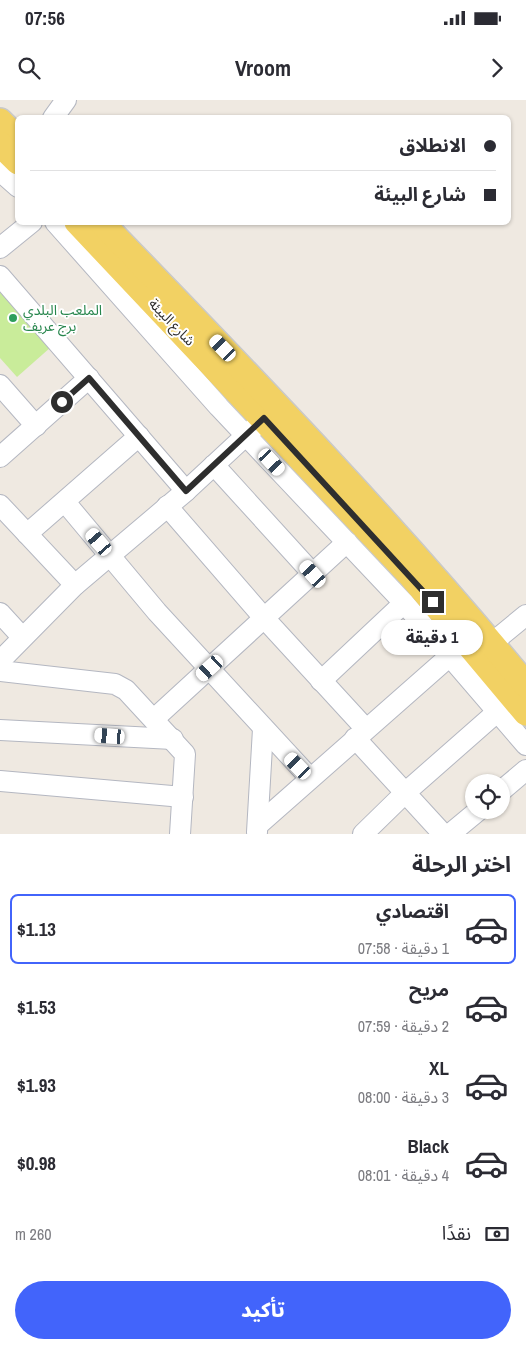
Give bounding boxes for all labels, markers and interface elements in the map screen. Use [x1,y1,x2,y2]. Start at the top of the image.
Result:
text: 07:56 [25,5,65,31]
text: Vroom [235,53,291,83]
icon: search [15,54,43,82]
icon: forward [483,54,511,82]
text: الانطلاق [400,132,466,158]
text: شارع البيئة [374,181,466,207]
street label: شارع البيئة [144,294,199,351]
place label: الملعب البلدي برج عريف [23,301,102,337]
marker: الملعب البلدي برج عريف [7,312,19,324]
car [207,332,238,364]
route start [51,391,73,413]
car [256,446,287,478]
car [83,526,114,558]
car [297,558,328,590]
route end [422,591,444,613]
callout: 1 دقيقة [382,620,484,654]
text: 1 دقيقة [406,626,458,648]
car [193,652,226,684]
car [94,727,125,745]
car [282,750,313,782]
map controls [465,774,510,819]
button: locate [465,774,510,819]
text: اختر الرحلة [412,849,511,879]
text: اقتصادي [376,898,449,924]
icon: car [464,907,509,952]
text: $1.13 [17,916,56,942]
text: 1 دقيقة · 07:58 [358,937,449,959]
text: مريح [409,976,449,1002]
icon: car [464,985,509,1030]
text: $1.53 [17,994,56,1020]
text: 2 دقيقة · 07:59 [358,1015,449,1037]
text: XL [429,1055,449,1081]
icon: car [464,1063,509,1108]
text: $1.93 [17,1072,56,1098]
text: 3 دقيقة · 08:00 [358,1086,449,1108]
text: Black [407,1133,449,1159]
icon: car [464,1141,509,1186]
text: $0.98 [17,1150,56,1176]
text: 4 دقيقة · 08:01 [358,1164,449,1186]
text: نقدًا [442,1220,471,1246]
icon: cash [483,1220,511,1248]
text: 260 m [15,1223,51,1245]
button: تأكيد [15,1281,511,1339]

